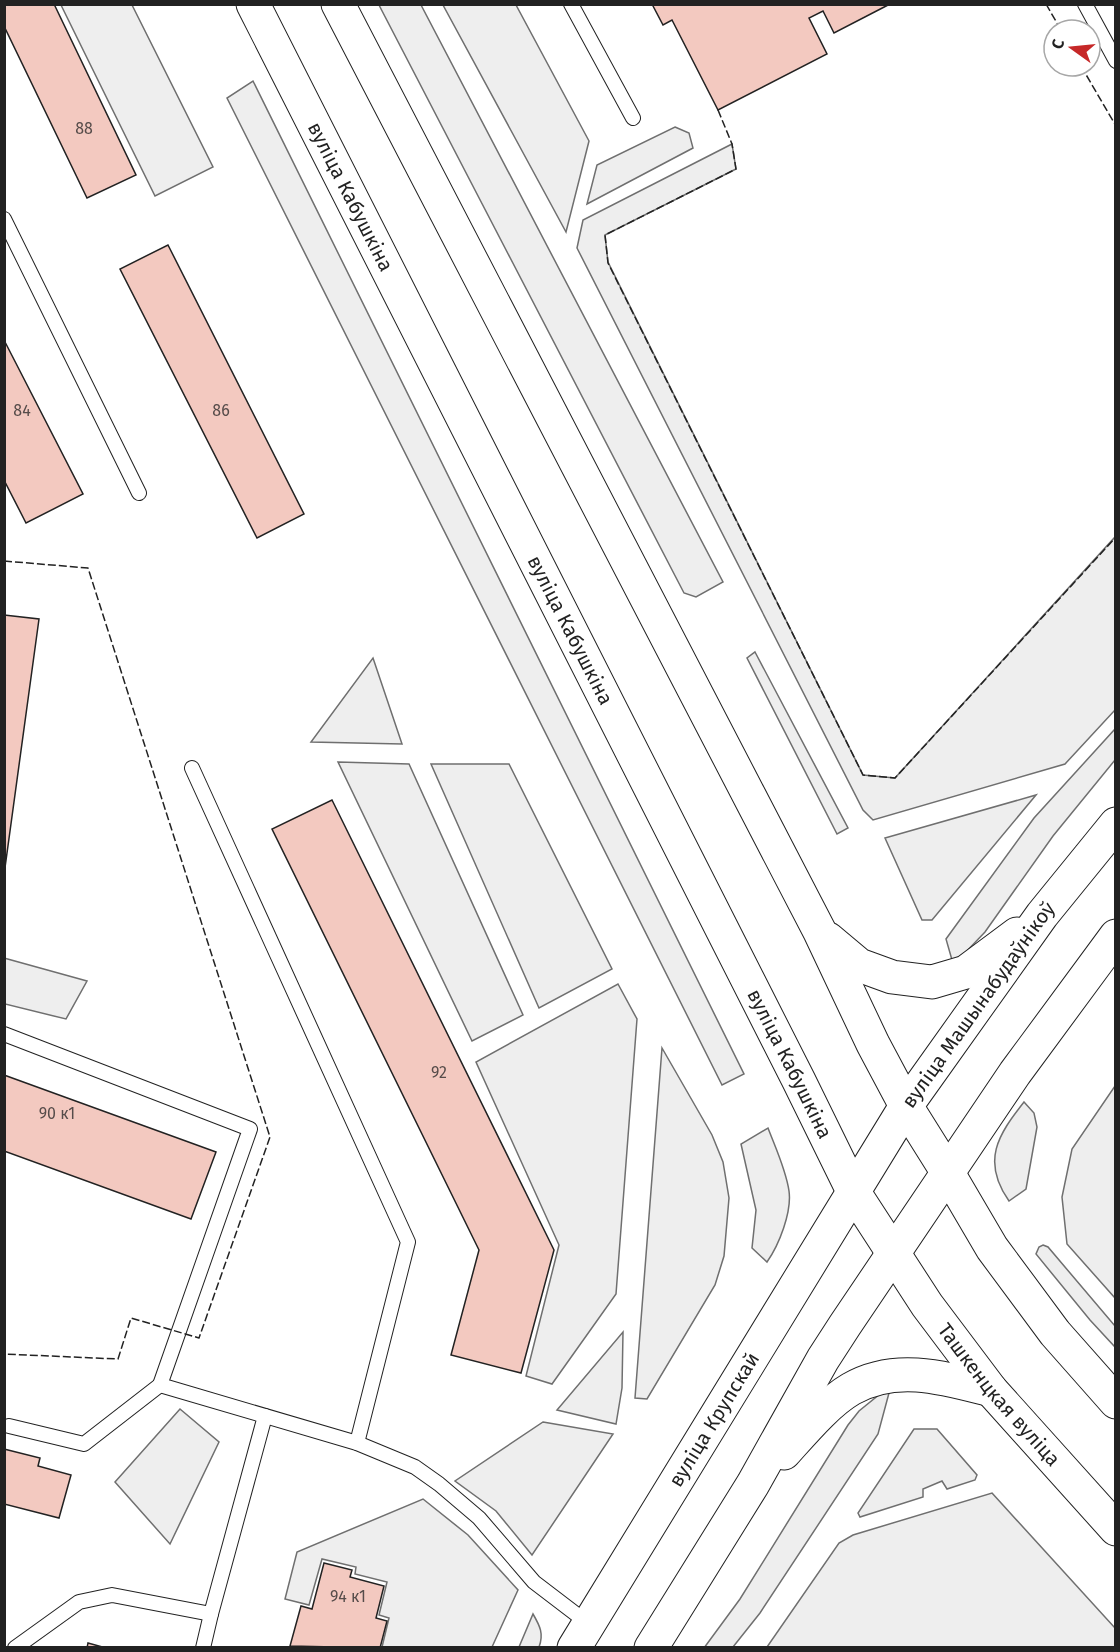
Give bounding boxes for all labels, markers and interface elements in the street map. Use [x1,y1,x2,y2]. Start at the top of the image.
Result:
north arrow [1042,18,1102,78]
text: С [1048,37,1069,51]
street label: вуліца Кабушкіна [303,118,399,275]
house number: 88 [75,119,93,138]
house number: 84 [13,401,31,420]
house number: 86 [212,401,230,420]
street label: вуліца Кабушкіна [523,551,618,709]
street label: вуліца Машынабудаўнікоў [897,897,1060,1112]
street label: вуліца Кабушкіна [742,985,837,1143]
house number: 92 [431,1063,447,1082]
house number: 90 к1 [39,1104,75,1123]
street label: Ташкенцкая вуліца [933,1318,1065,1471]
street label: вуліца Крупскай [664,1348,764,1491]
house number: 94 к1 [330,1587,366,1606]

